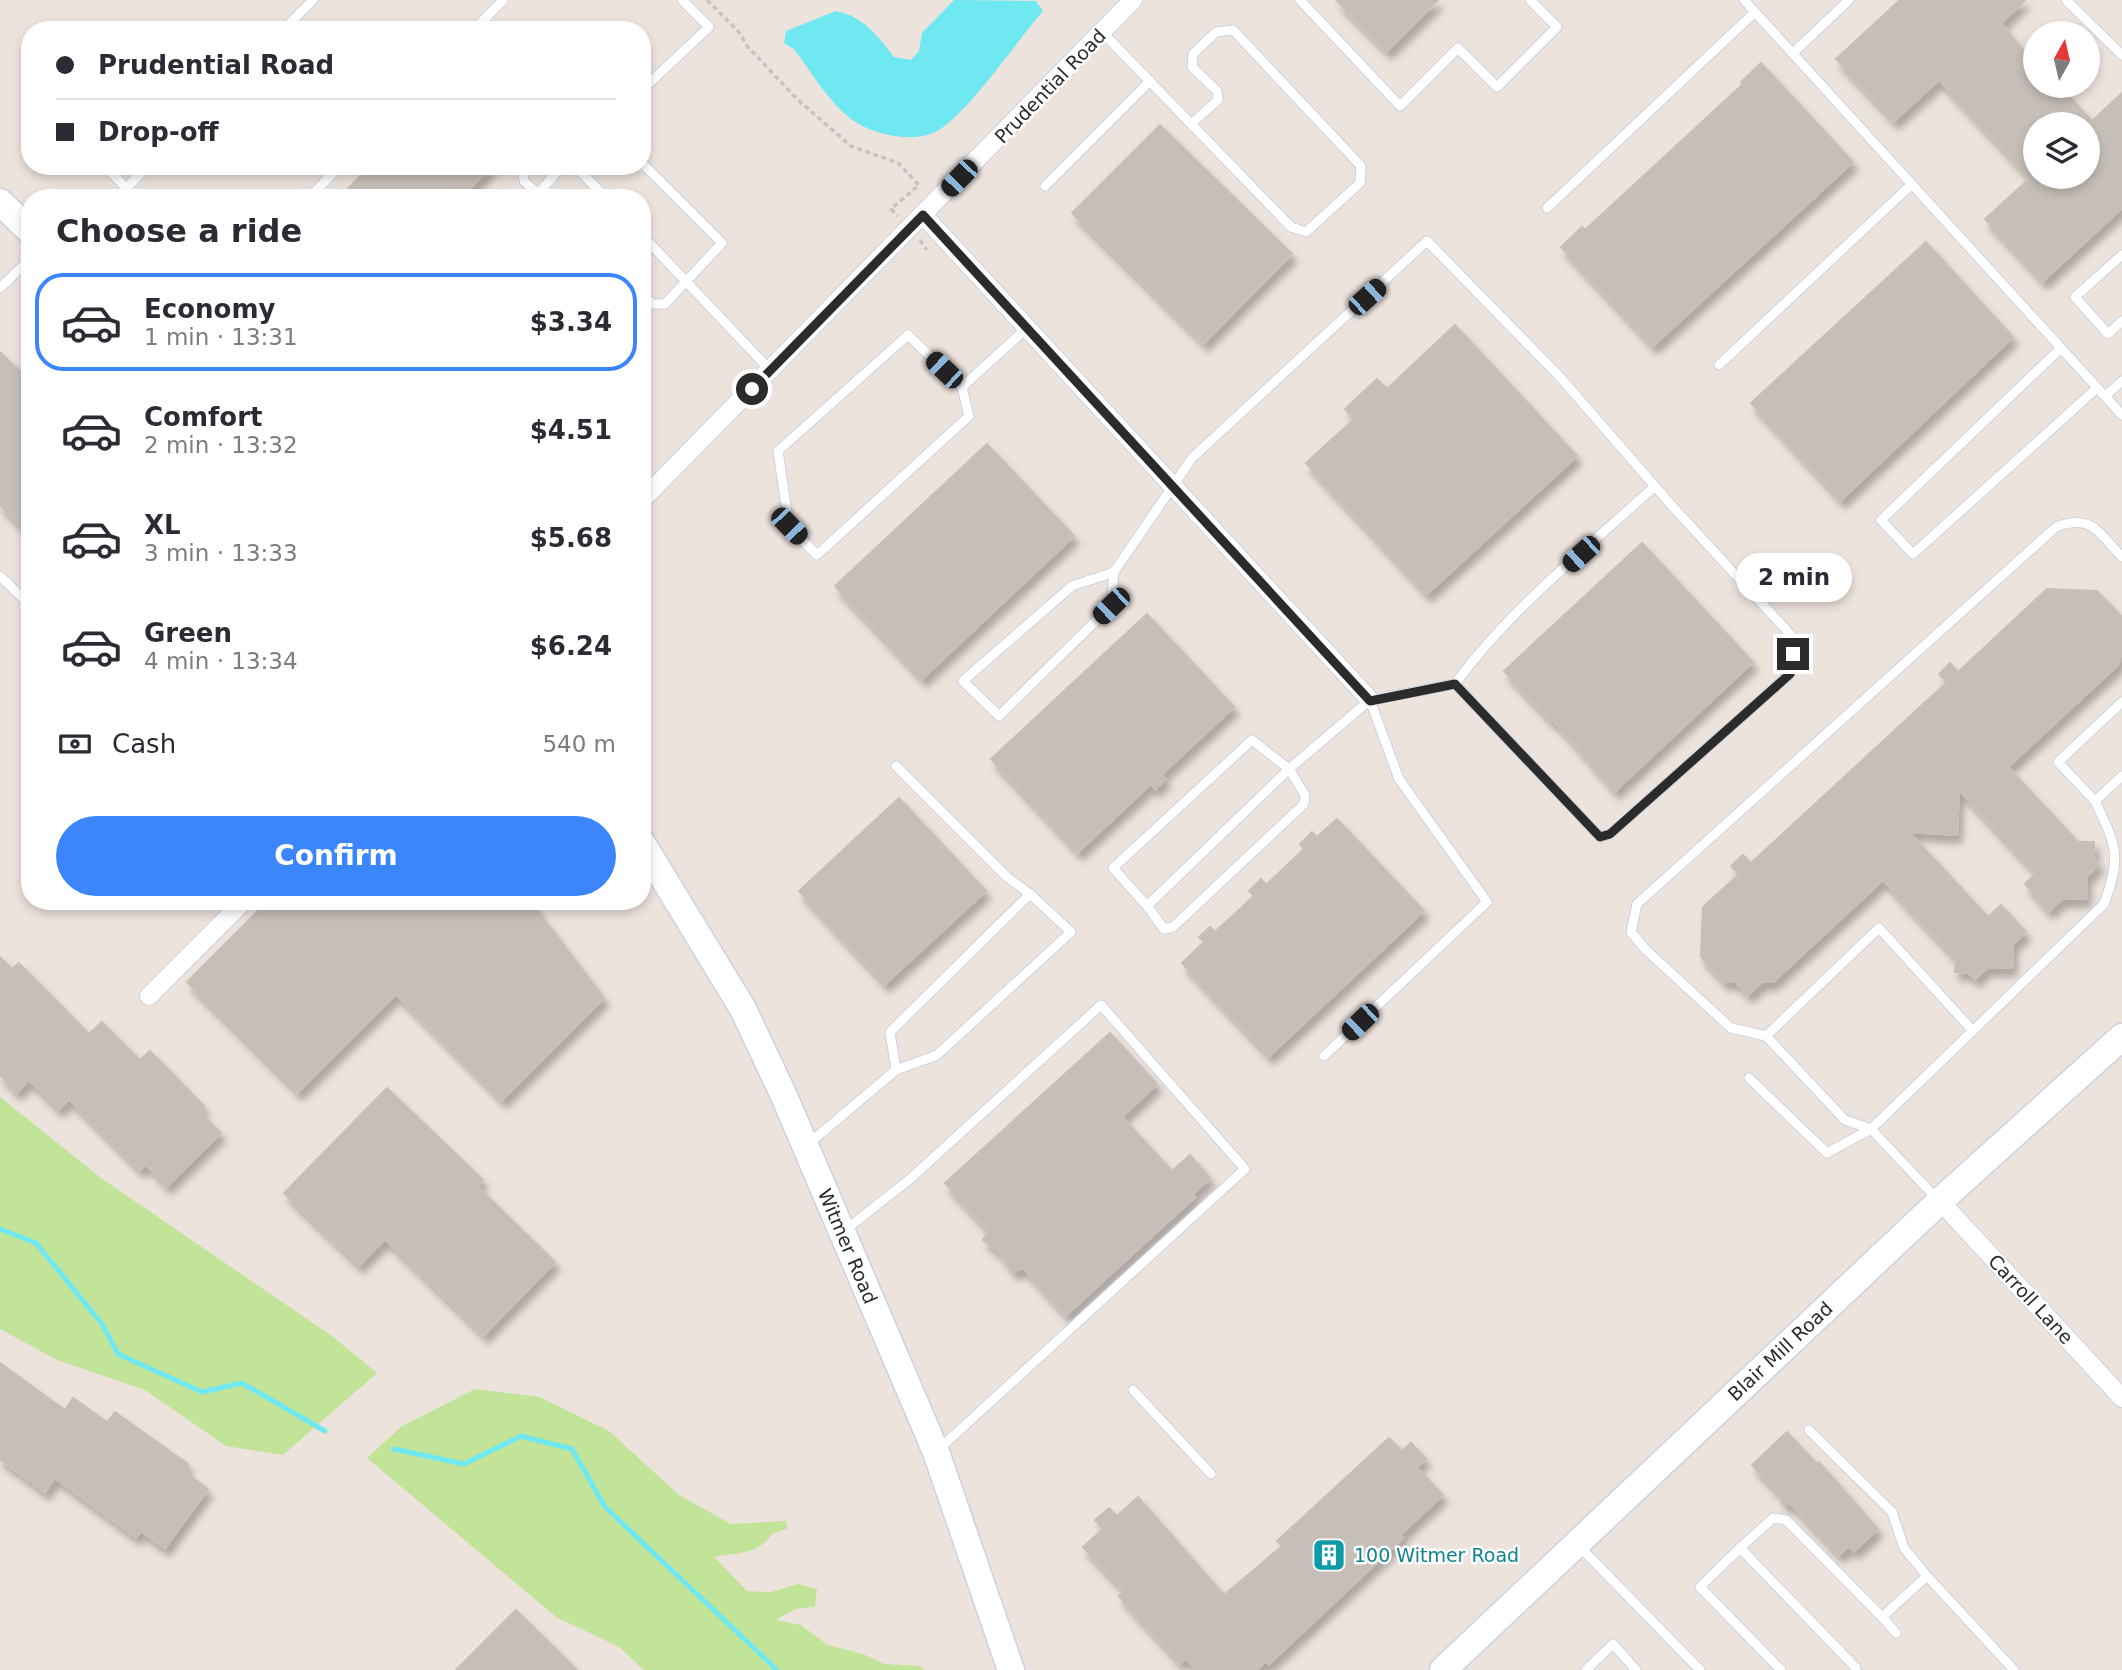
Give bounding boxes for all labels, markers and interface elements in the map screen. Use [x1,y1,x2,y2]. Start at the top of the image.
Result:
north arrow [2023,21,2100,98]
map controls [2023,21,2100,189]
street label: Prudential Road [990,24,1110,148]
text: Prudential Road [98,50,334,80]
button: layers [2023,112,2100,189]
text: Drop-off [98,117,219,147]
car [937,156,982,200]
text: Choose a ride [56,212,302,250]
car [1345,275,1390,319]
icon: car [60,291,123,354]
text: Economy [144,294,275,324]
text: $3.34 [530,307,612,337]
text: 1 min · 13:31 [144,324,298,350]
car [922,348,967,392]
route start [736,373,768,405]
icon: car [60,399,123,462]
text: Comfort [144,402,262,432]
text: $4.51 [530,415,612,445]
text: 2 min · 13:32 [144,432,298,458]
car [767,504,812,548]
icon: car [60,507,123,570]
text: XL [144,510,181,540]
text: $5.68 [530,523,612,553]
car [1559,532,1604,576]
text: 3 min · 13:33 [144,540,298,566]
callout: 2 min [1735,552,1851,602]
text: 2 min [1758,564,1830,590]
car [1089,584,1134,628]
icon: car [60,615,123,678]
text: Green [144,618,232,648]
text: $6.24 [530,631,612,661]
route end [1777,638,1809,670]
text: 4 min · 13:34 [144,648,298,674]
icon: cash [56,725,94,763]
text: Cash [112,729,176,759]
text: 540 m [542,731,616,757]
button: Confirm [56,816,616,896]
car [1338,1000,1383,1044]
street label: Witmer Road [814,1185,882,1307]
street label: Carroll Lane [1984,1250,2078,1348]
street label: Blair Mill Road [1723,1297,1837,1405]
building icon: 100 Witmer Road [1310,1536,1348,1574]
place label: 100 Witmer Road [1354,1544,1519,1566]

